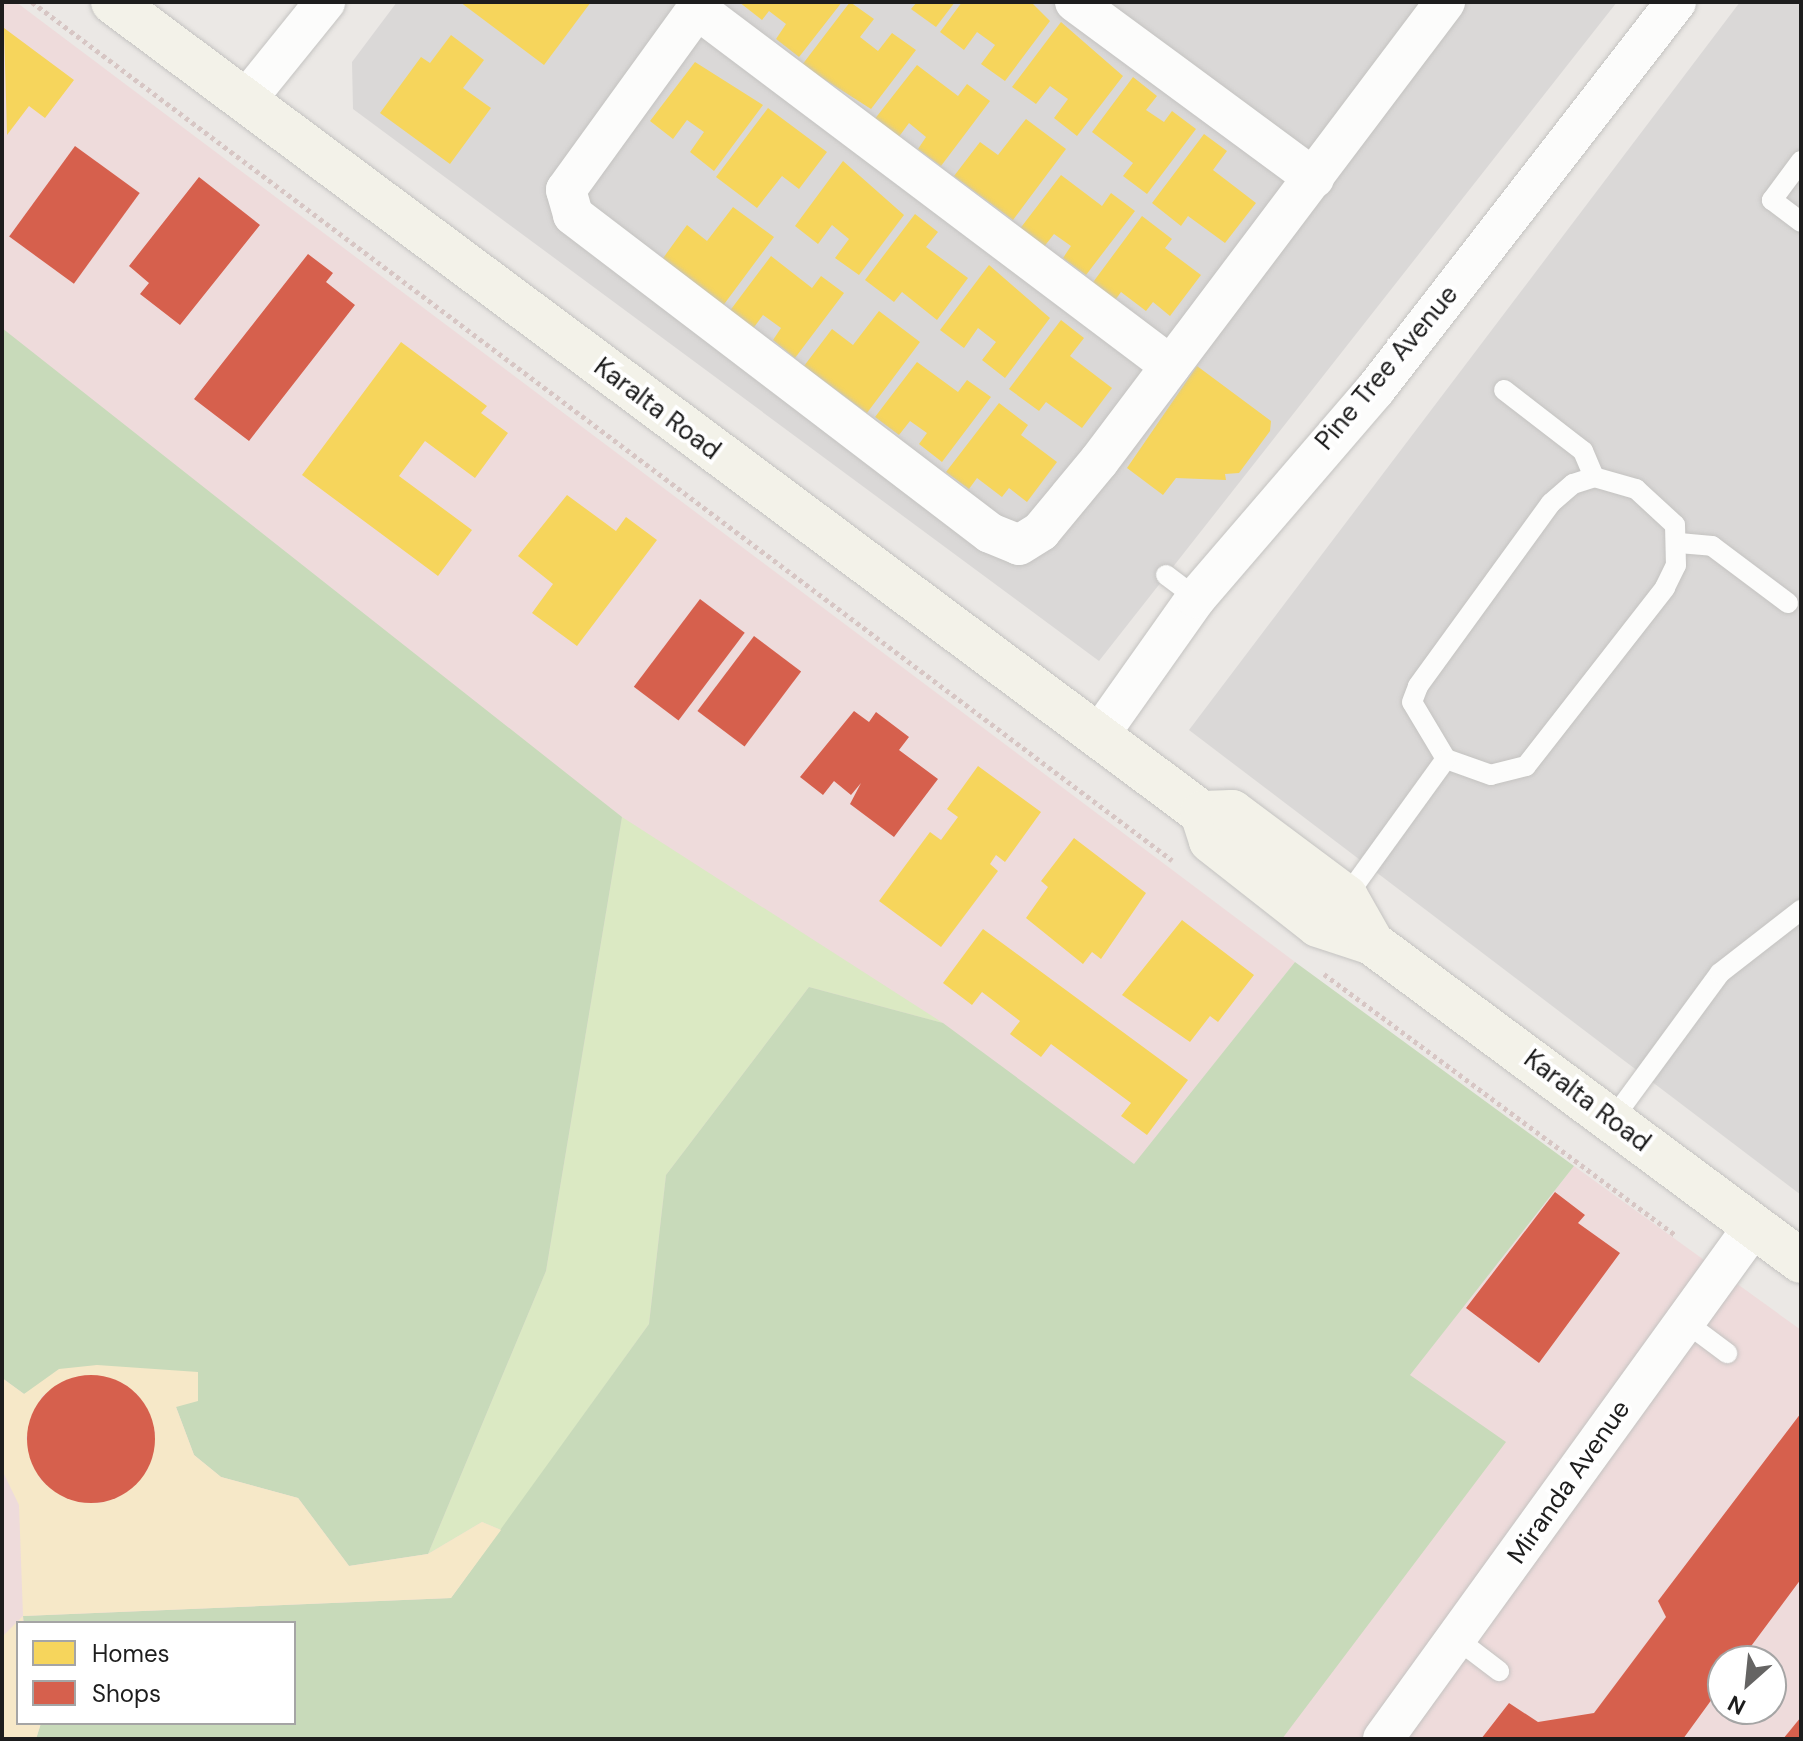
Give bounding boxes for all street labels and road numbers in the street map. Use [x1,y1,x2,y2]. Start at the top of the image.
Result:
street label: Pine Tree Avenue [1309,279,1465,457]
street label: Karalta Road [588,351,726,467]
street label: Karalta Road [1518,1043,1656,1159]
street label: Miranda Avenue [1501,1394,1637,1570]

